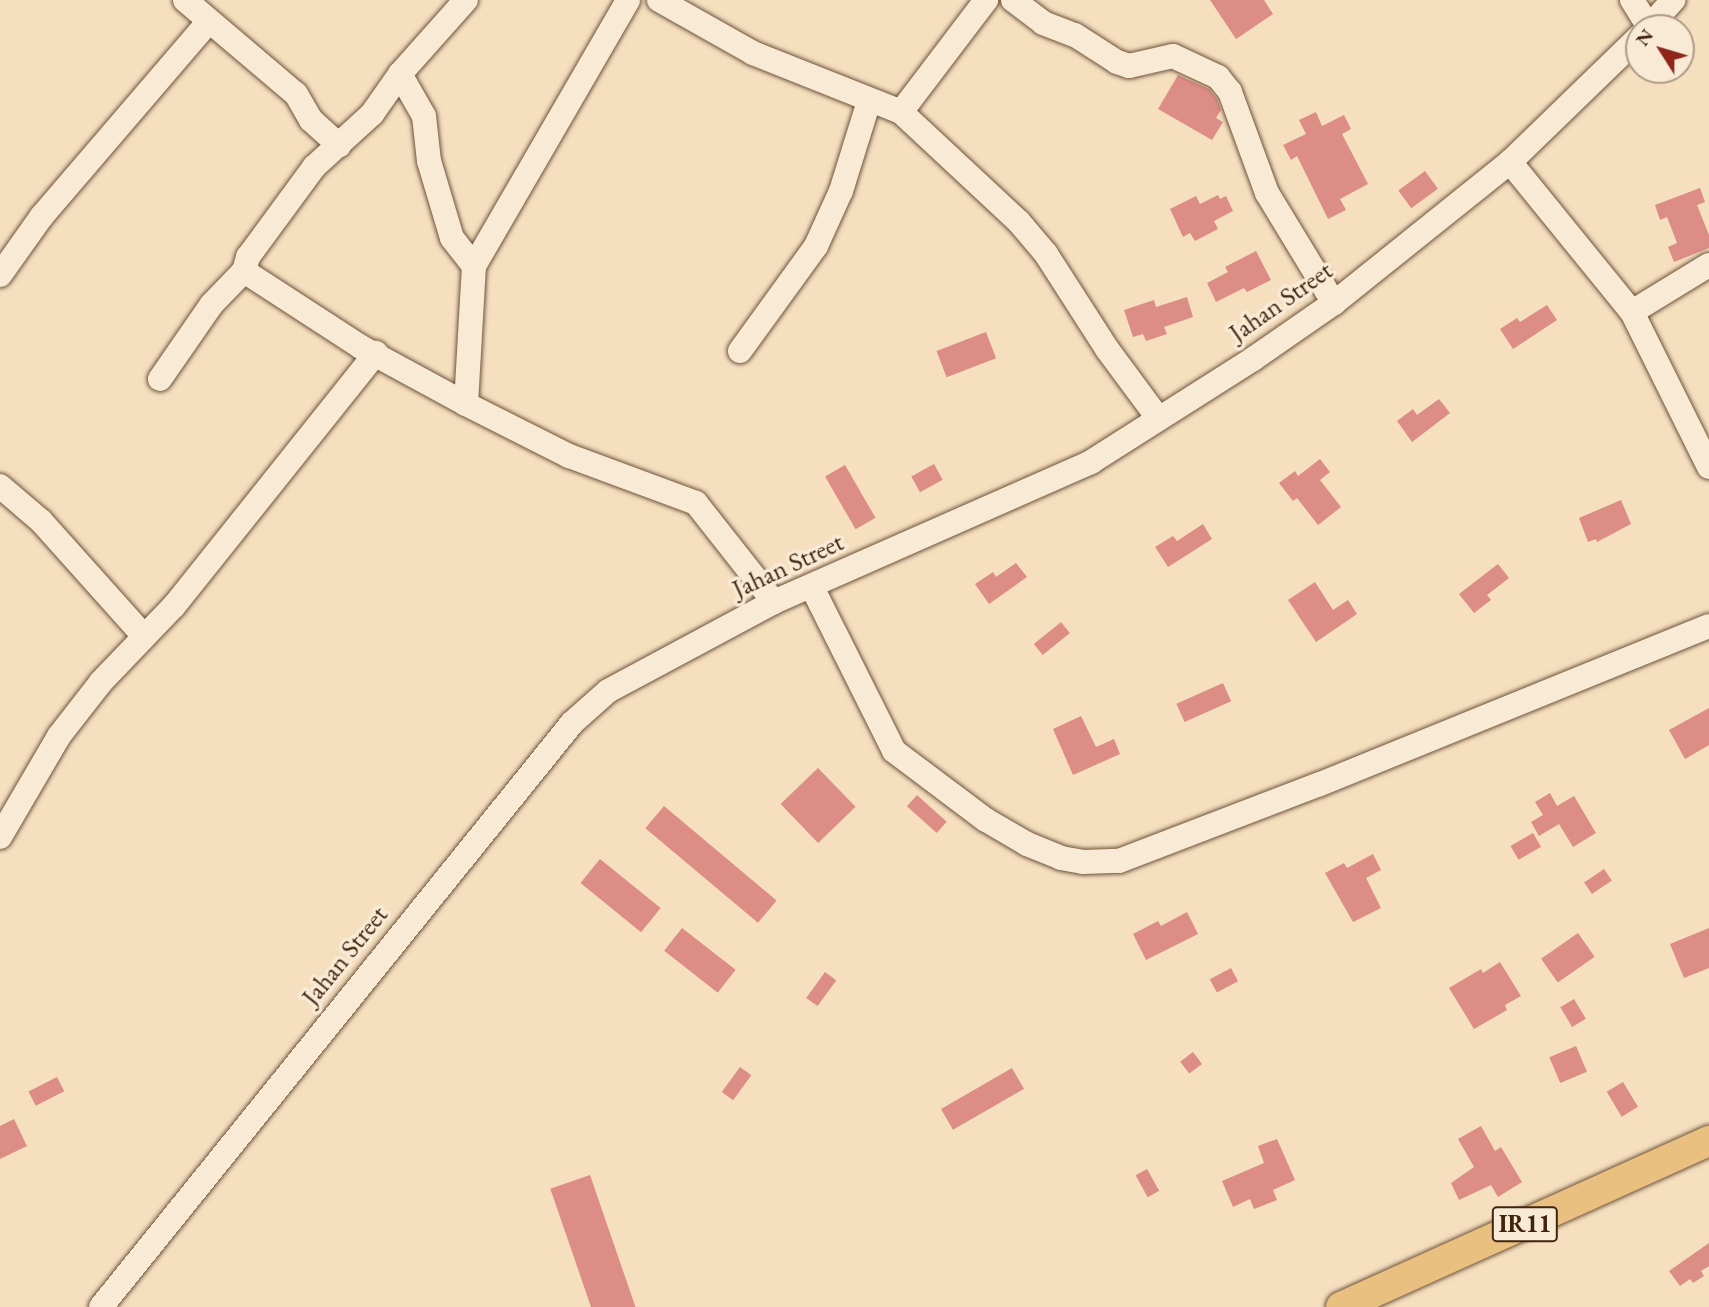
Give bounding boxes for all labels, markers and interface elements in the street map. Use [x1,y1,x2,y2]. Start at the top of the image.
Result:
north arrow [1625,14,1695,84]
text: N [1630,24,1659,51]
street label: Jahan Street [1223,255,1339,349]
street label: Jahan Street [727,527,849,605]
street label: Jahan Street [295,900,395,1012]
road number: IR11 [1492,1204,1558,1244]

